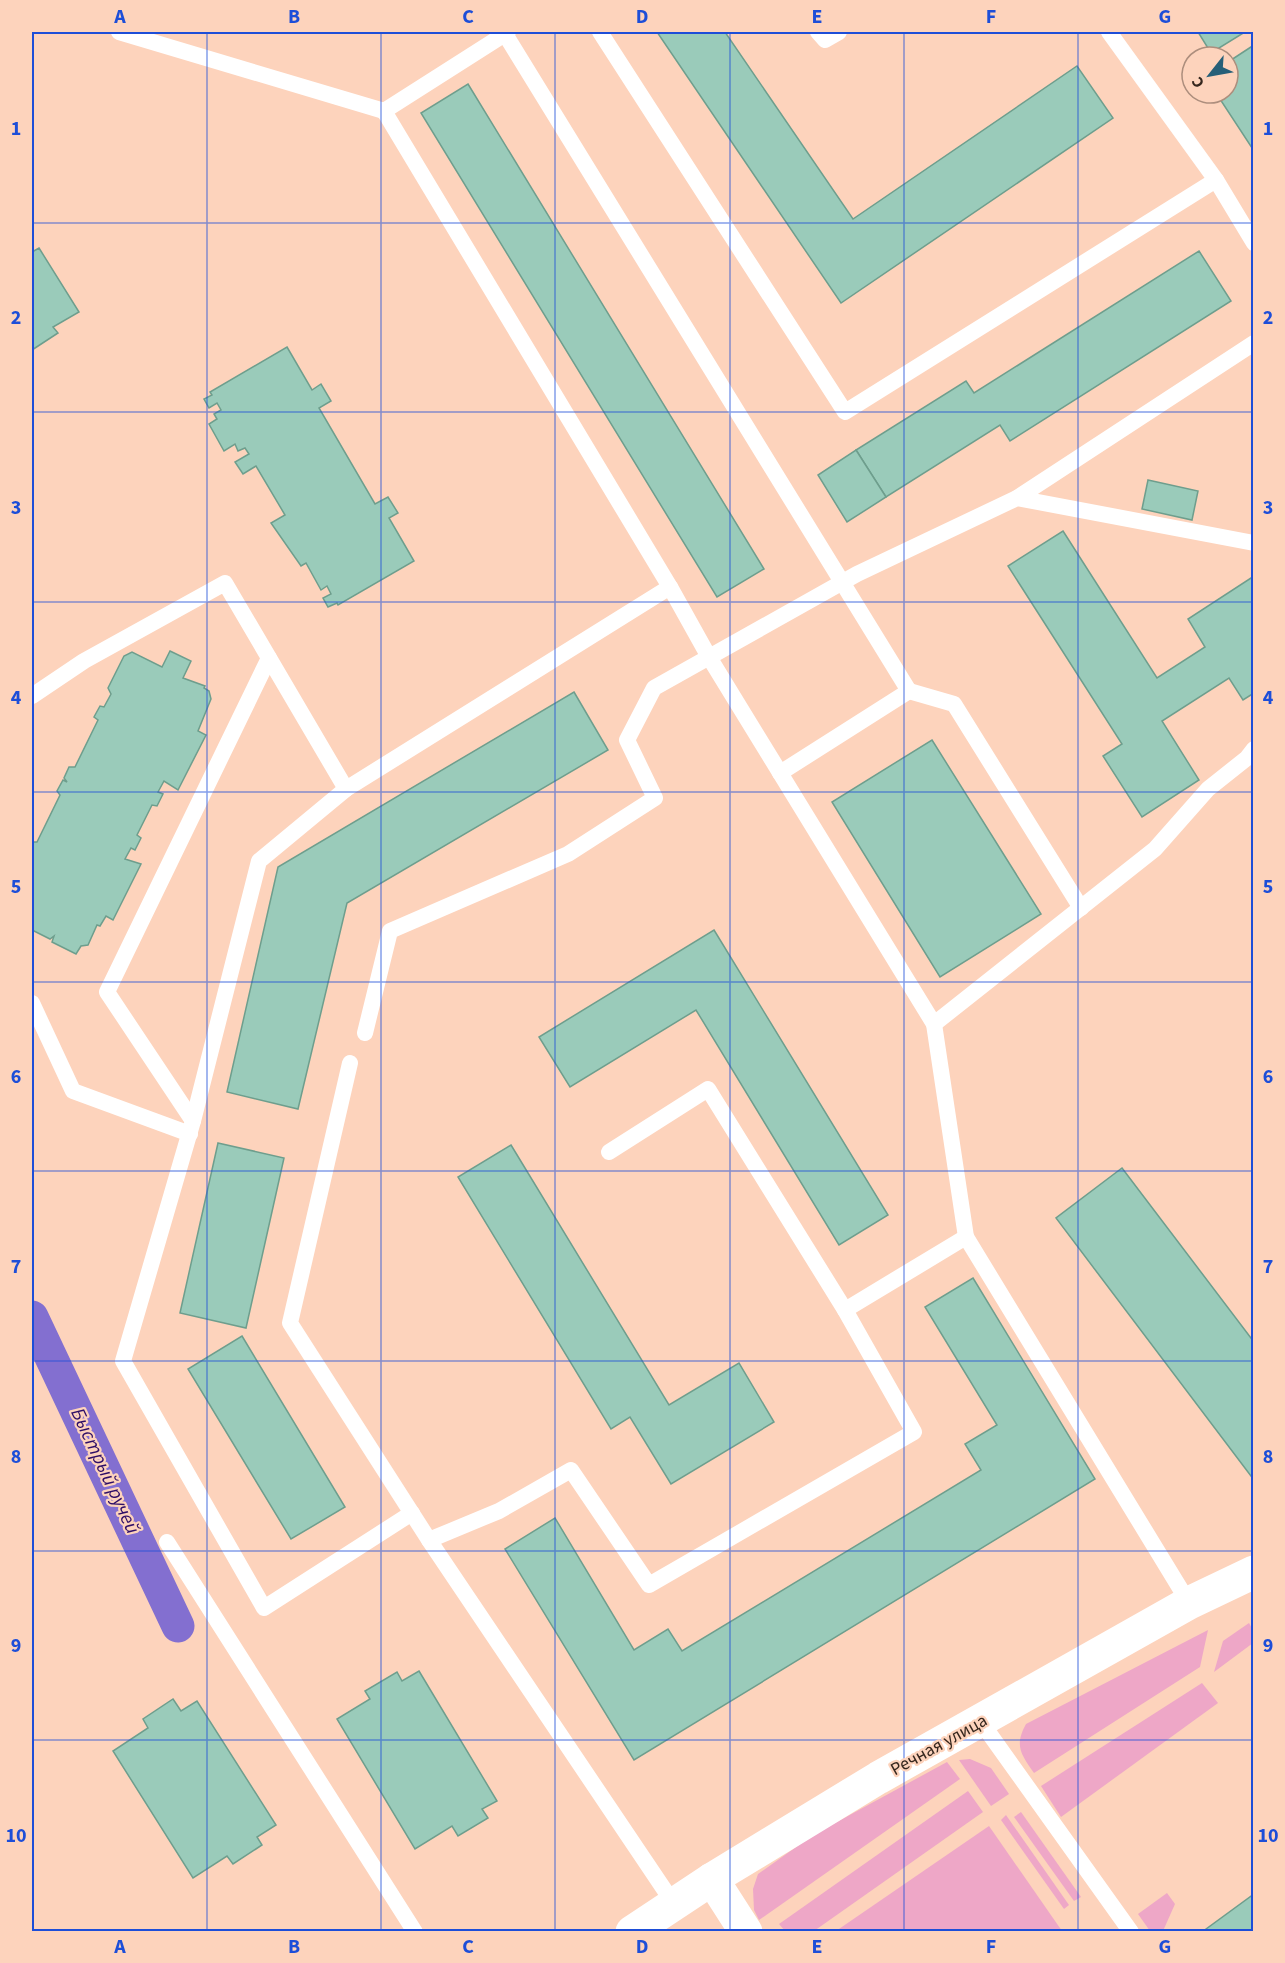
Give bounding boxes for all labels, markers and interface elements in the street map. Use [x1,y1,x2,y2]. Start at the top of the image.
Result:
text: A [113,3,126,31]
text: B [288,3,300,31]
text: C [462,3,474,31]
text: D [636,3,648,31]
text: E [812,3,822,31]
text: F [986,3,996,31]
text: G [1159,3,1171,31]
north arrow [1180,45,1240,105]
text: С [1186,73,1210,92]
text: 1 [11,115,21,143]
text: 1 [1263,115,1273,143]
text: 2 [11,304,21,332]
text: 2 [1263,304,1273,332]
text: 3 [11,494,21,522]
text: 3 [1263,494,1273,522]
text: 4 [11,684,22,712]
text: 4 [1263,684,1274,712]
text: 5 [11,873,21,901]
text: 5 [1263,873,1273,901]
text: 6 [11,1063,21,1091]
text: 6 [1263,1063,1273,1091]
text: 7 [11,1253,21,1281]
text: 7 [1263,1253,1273,1281]
water label: Быстрый ручей [64,1403,146,1539]
text: 8 [11,1443,21,1471]
text: 8 [1263,1443,1273,1471]
text: 9 [11,1632,21,1660]
text: 9 [1263,1632,1273,1660]
street label: Речная улица [886,1708,992,1782]
text: 10 [5,1822,27,1850]
text: 10 [1257,1822,1279,1850]
text: A [113,1933,126,1961]
text: B [288,1933,300,1961]
text: C [462,1933,474,1961]
text: D [636,1933,648,1961]
text: E [812,1933,822,1961]
text: F [986,1933,996,1961]
text: G [1159,1933,1171,1961]

